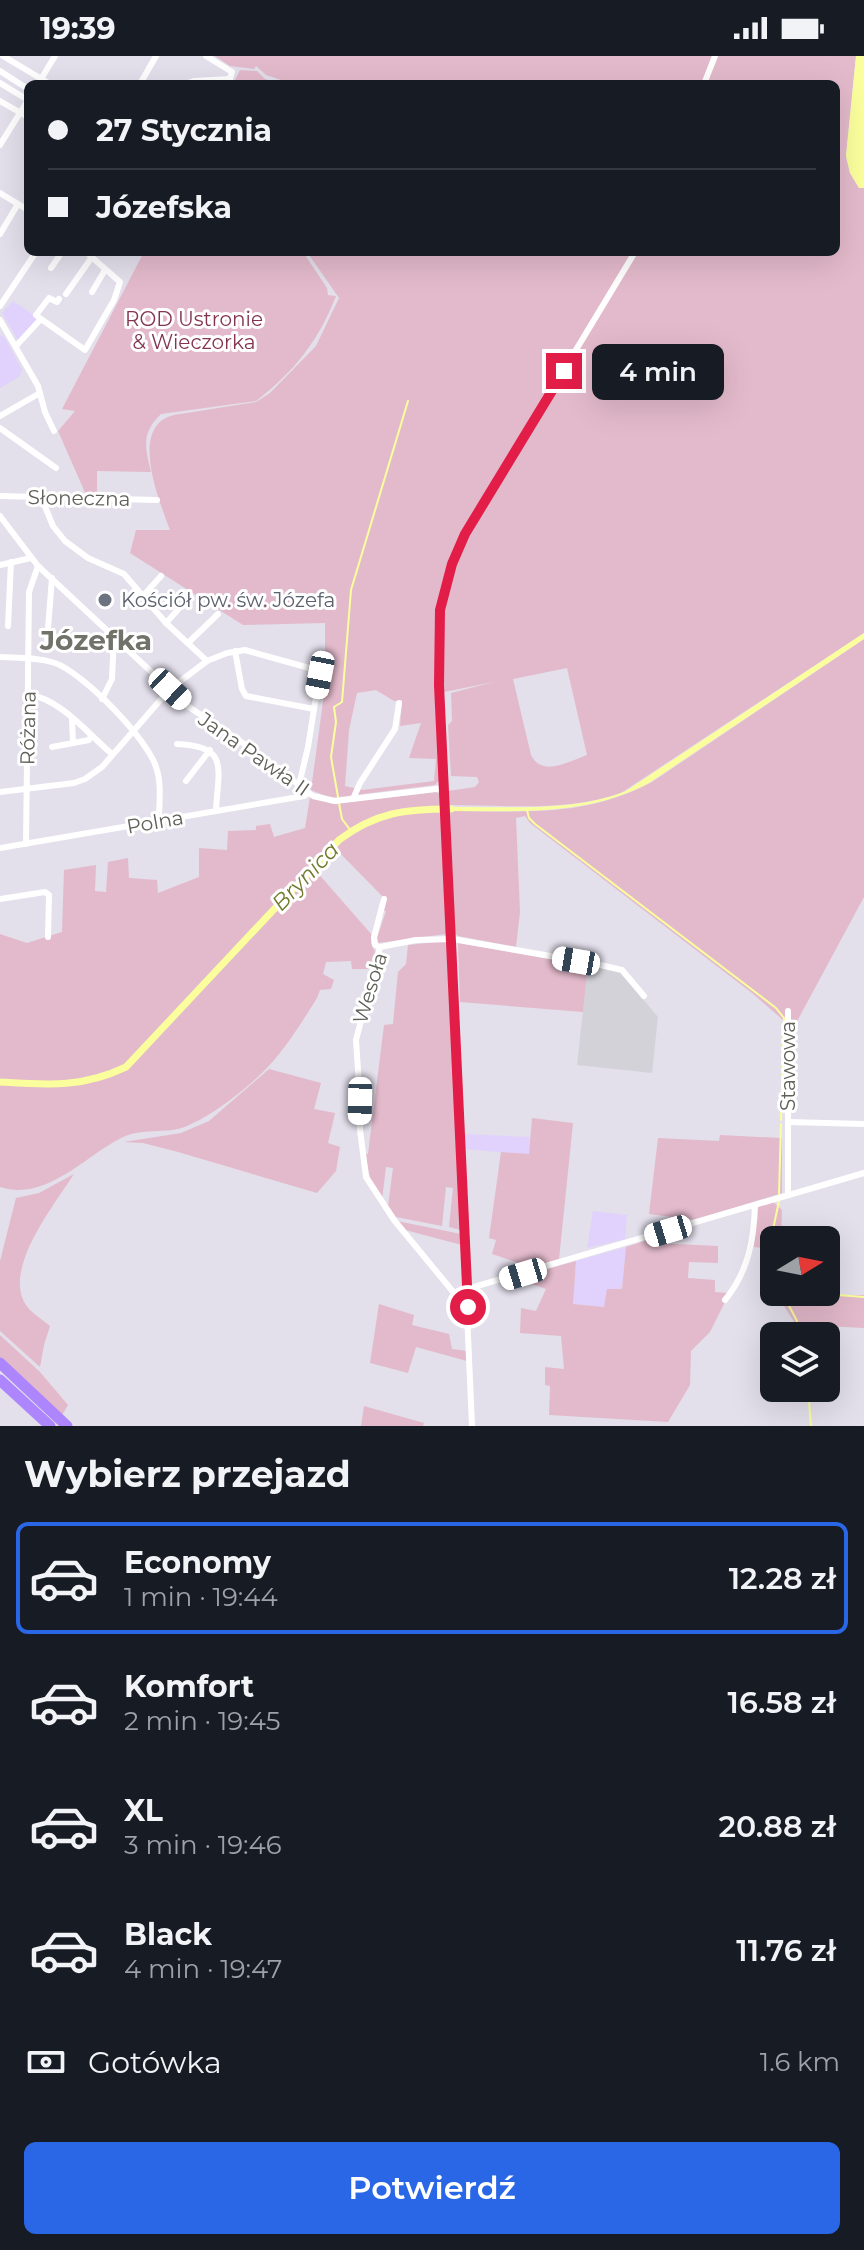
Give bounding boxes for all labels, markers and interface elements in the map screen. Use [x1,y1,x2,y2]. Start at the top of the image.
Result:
text: 19:39 [40,10,116,47]
text: 27 Stycznia [96,112,272,149]
text: Józefska [96,189,232,226]
park label: ROD Ustronie & Wieczorka [125,307,263,354]
callout: 4 min [592,343,724,399]
route end [546,353,582,389]
text: 4 min [619,356,697,388]
street label: Słoneczna [27,485,131,511]
place label: Kościół pw. św. Józefa [121,588,335,612]
marker: Kościół pw. św. Józefa [96,591,114,609]
district label: Józefka [39,623,152,657]
car [304,649,336,701]
car [144,664,196,714]
street label: Różana [15,691,41,765]
street label: Jana Pawła II [193,706,314,801]
street label: Polna [125,805,185,839]
water label: Brynica [266,836,345,916]
car [550,945,602,977]
street label: Wesoła [348,950,392,1026]
street label: Stawowa [776,1021,800,1111]
car [348,1077,372,1125]
car [642,1213,694,1249]
north arrow [760,1226,840,1306]
map controls [760,1226,840,1402]
car [497,1256,549,1292]
route start [450,1289,486,1325]
button: layers [760,1322,840,1402]
text: Wybierz przejazd [24,1452,351,1496]
icon: car [28,1542,100,1614]
text: Economy [124,1544,271,1581]
text: 12.28 zł [729,1560,836,1597]
text: 1 min · 19:44 [124,1581,278,1613]
icon: car [28,1666,100,1738]
text: Komfort [124,1668,254,1705]
text: 16.58 zł [728,1684,836,1721]
text: 2 min · 19:45 [124,1705,281,1737]
icon: car [28,1790,100,1862]
text: XL [124,1792,163,1829]
text: 20.88 zł [718,1808,836,1845]
text: 3 min · 19:46 [124,1829,282,1861]
icon: car [28,1914,100,1986]
text: Black [124,1916,212,1953]
text: 11.76 zł [736,1932,836,1969]
text: 4 min · 19:47 [124,1953,282,1985]
icon: cash [24,2040,68,2084]
text: Gotówka [88,2044,222,2081]
text: 1.6 km [760,2046,840,2078]
button: Potwierdź [24,2142,840,2234]

